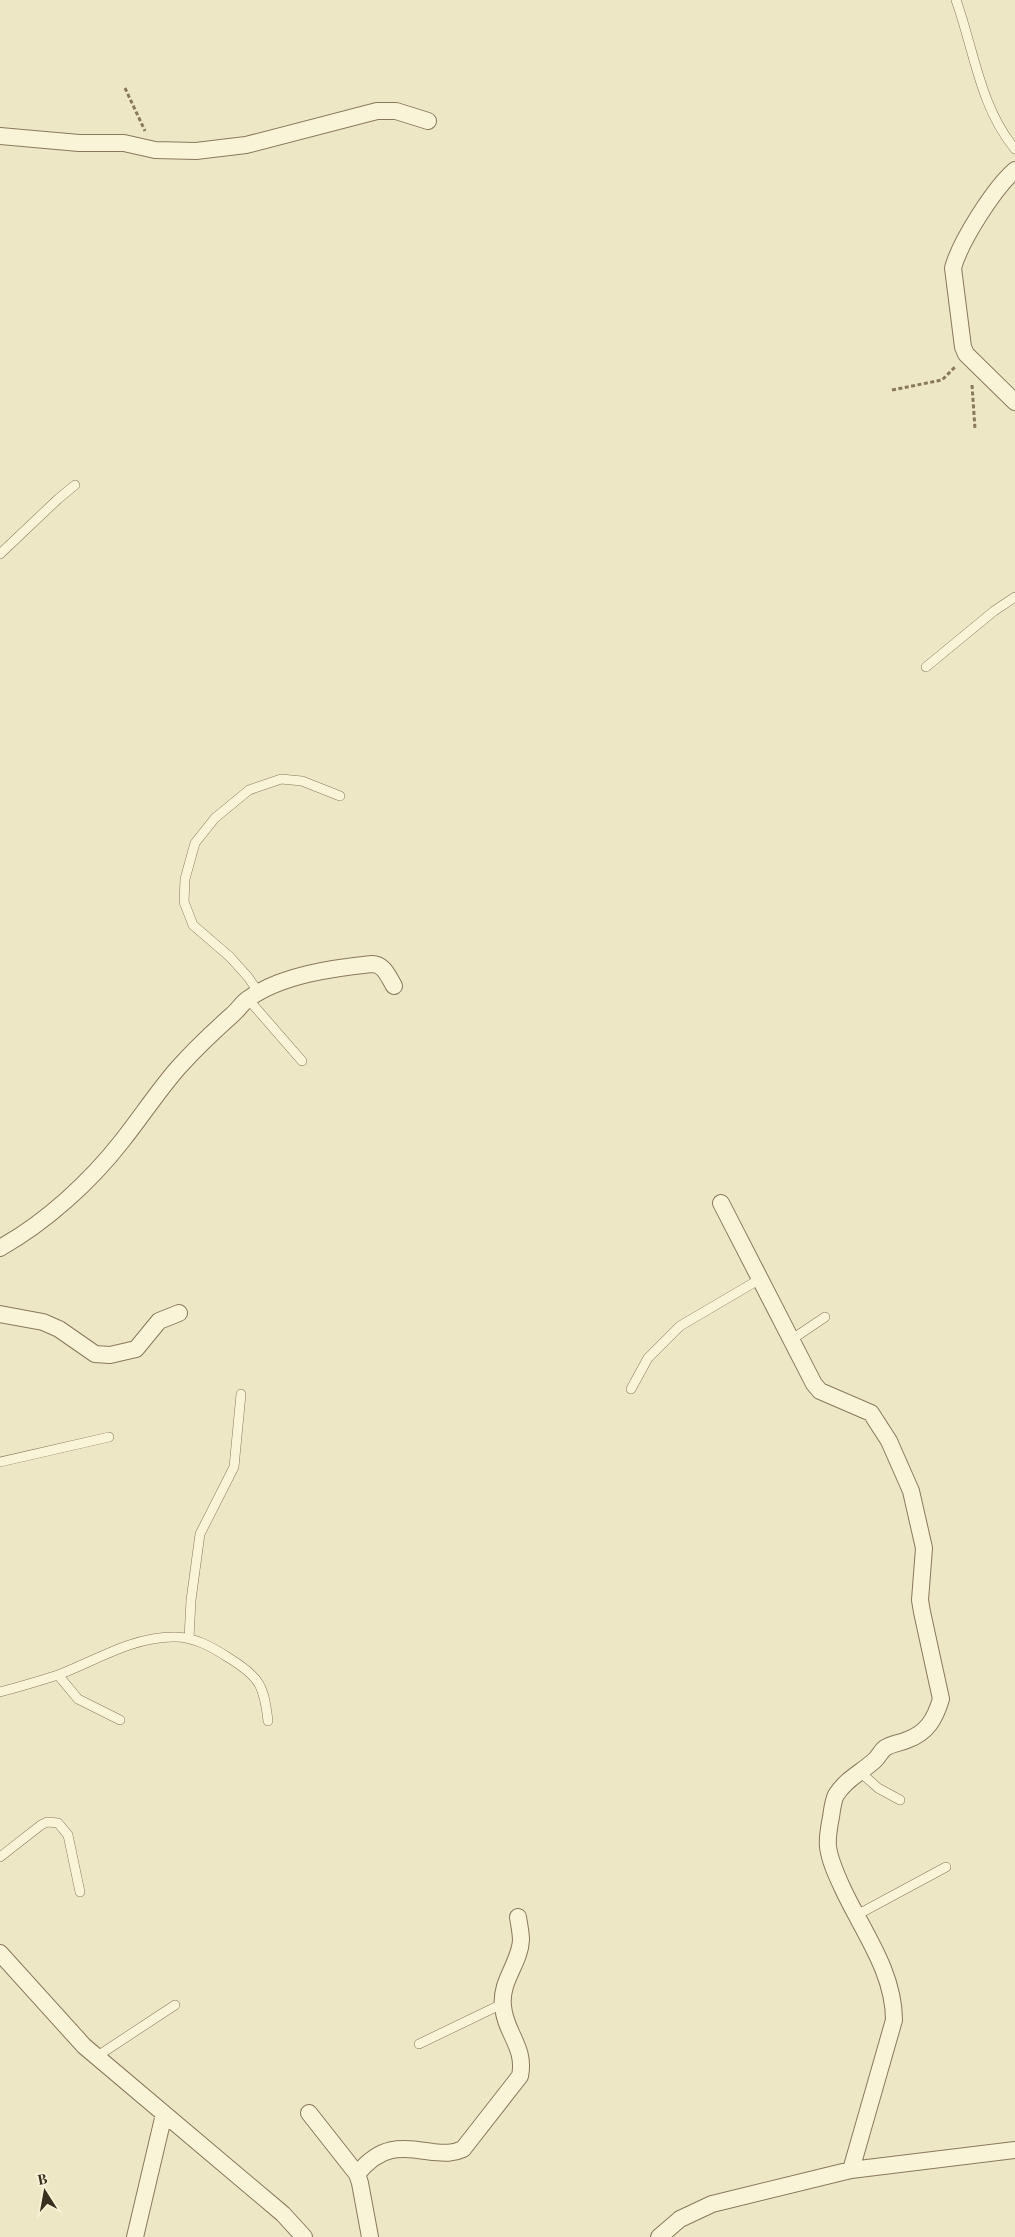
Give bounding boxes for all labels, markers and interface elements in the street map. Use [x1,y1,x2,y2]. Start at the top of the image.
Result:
north arrow [20,2167,70,2217]
text: B [36,2169,49,2189]

